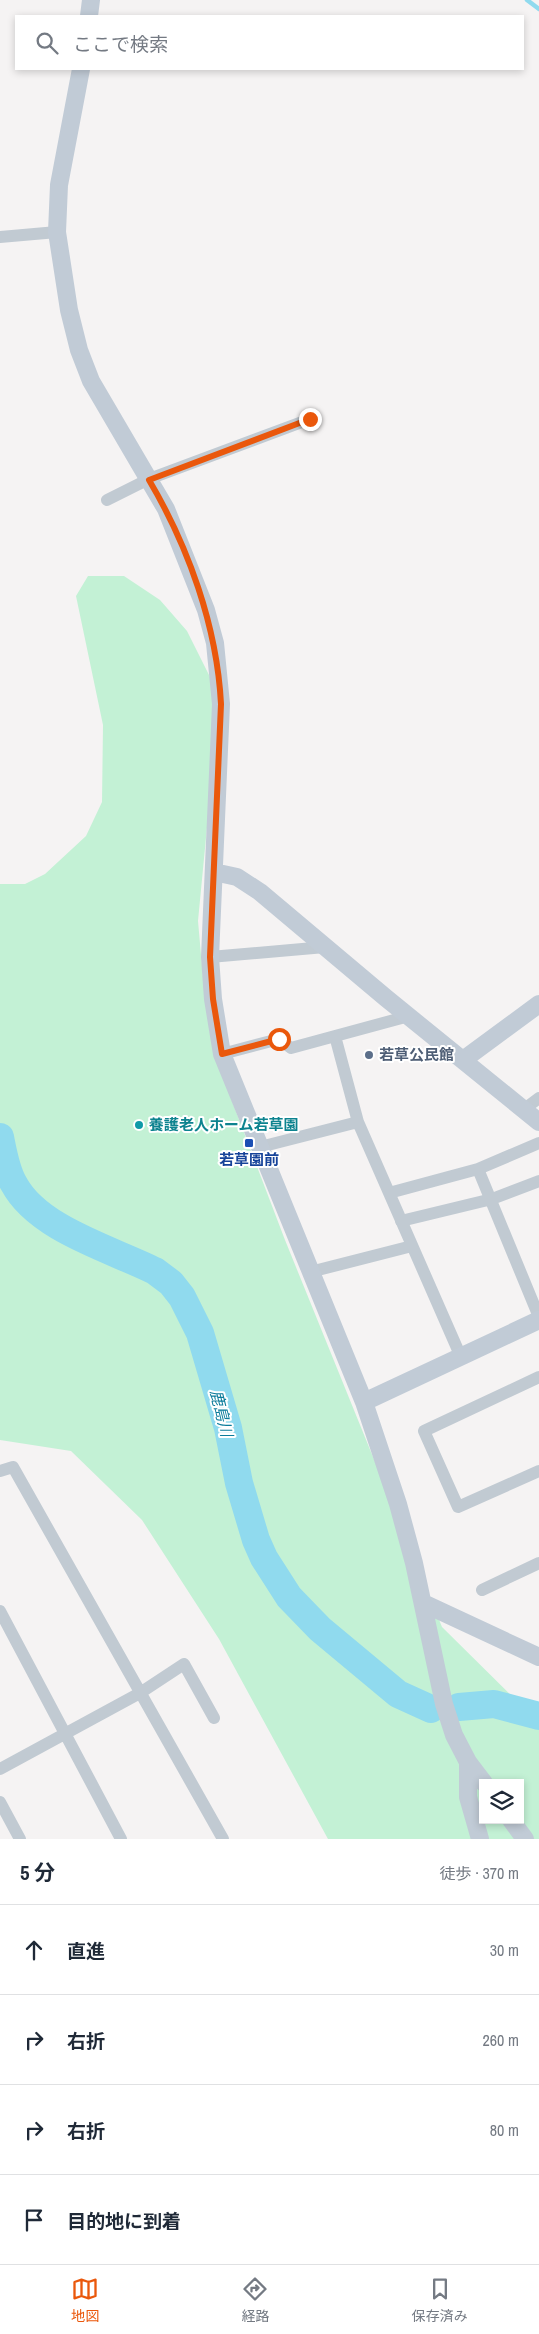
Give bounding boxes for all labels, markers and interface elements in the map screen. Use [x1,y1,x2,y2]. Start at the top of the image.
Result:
search box [15,15,524,70]
icon: search [33,29,61,57]
text: ここで検索 [73,31,168,57]
route end [299,408,322,431]
route start [268,1028,291,1051]
place label: 若草公民館 [379,1044,454,1065]
marker: 若草公民館 [363,1049,375,1061]
place label: 養護老人ホーム若草園 [149,1114,299,1135]
marker: 養護老人ホーム若草園 [133,1119,145,1131]
marker: 若草園前 [243,1137,255,1149]
place label: 若草園前 [219,1149,279,1170]
water label: 鹿島川 [206,1387,239,1441]
map controls [479,1779,524,1824]
button: layers [479,1779,524,1824]
text: 5 分 [20,1858,55,1887]
text: 徒歩 · 370 m [440,1862,519,1884]
icon: ahead [20,1936,48,1964]
text: 直進 [67,1938,105,1964]
text: 30 m [490,1939,519,1961]
icon: right [20,2026,48,2054]
text: 右折 [67,2028,105,2054]
text: 260 m [483,2029,519,2051]
icon: right [20,2116,48,2144]
text: 右折 [67,2118,105,2144]
text: 80 m [490,2119,519,2141]
icon: arrive [20,2206,48,2234]
text: 目的地に到着 [67,2208,181,2234]
tab: 地図 [71,2275,99,2325]
tab: 経路 [241,2275,269,2325]
tab: 保存済み [412,2275,468,2325]

